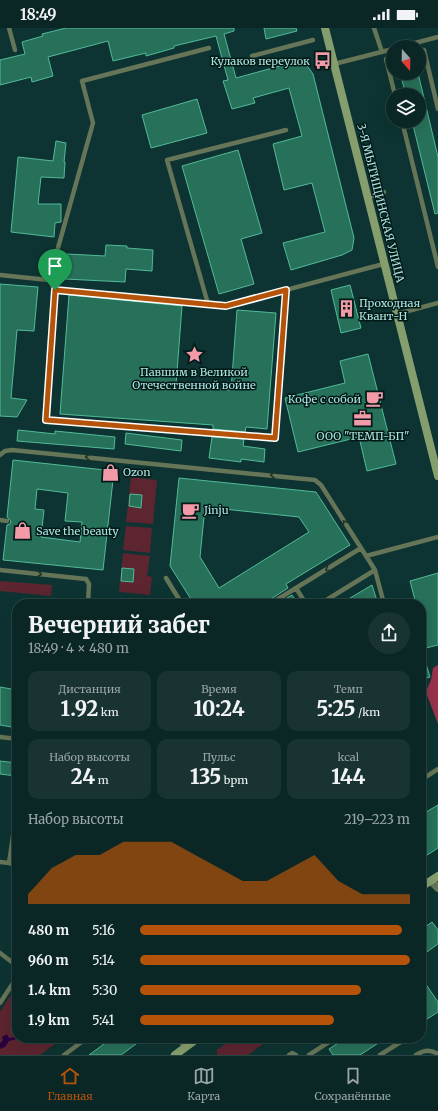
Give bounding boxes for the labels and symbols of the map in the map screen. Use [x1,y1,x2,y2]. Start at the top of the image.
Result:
north arrow [386,40,426,80]
bus stop icon: Кулаков переулок [313,51,333,71]
place label: Кулаков переулок [210,54,310,68]
street label: 3-Я МЫТИЩИНСКАЯ УЛИЦА [354,122,408,284]
pin [38,249,72,290]
place label: Проходная Квант-Н [359,296,421,323]
building icon: Проходная Квант-Н [336,299,356,319]
place icon: Павшим в Великой Отечественной войне [184,344,204,364]
place label: Павшим в Великой Отечественной войне [132,365,256,392]
cafe icon: Кофе с собой [364,389,384,409]
place label: Кофе с собой [288,392,361,406]
office icon: ООО "ТЕМП-БП" [353,408,373,428]
place label: ООО "ТЕМП-БП" [317,429,409,443]
one-way arrow [85,453,91,462]
shop icon: Ozon [100,462,120,482]
place label: Ozon [123,465,151,479]
one-way arrow [270,471,276,480]
cafe icon: Jinju [181,500,201,520]
place label: Jinju [203,503,229,517]
one-way arrow [342,520,349,527]
shop icon: Save the beauty [13,521,33,541]
place label: Save the beauty [36,524,119,538]
one-way arrow [325,564,332,571]
one-way arrow [36,569,42,578]

